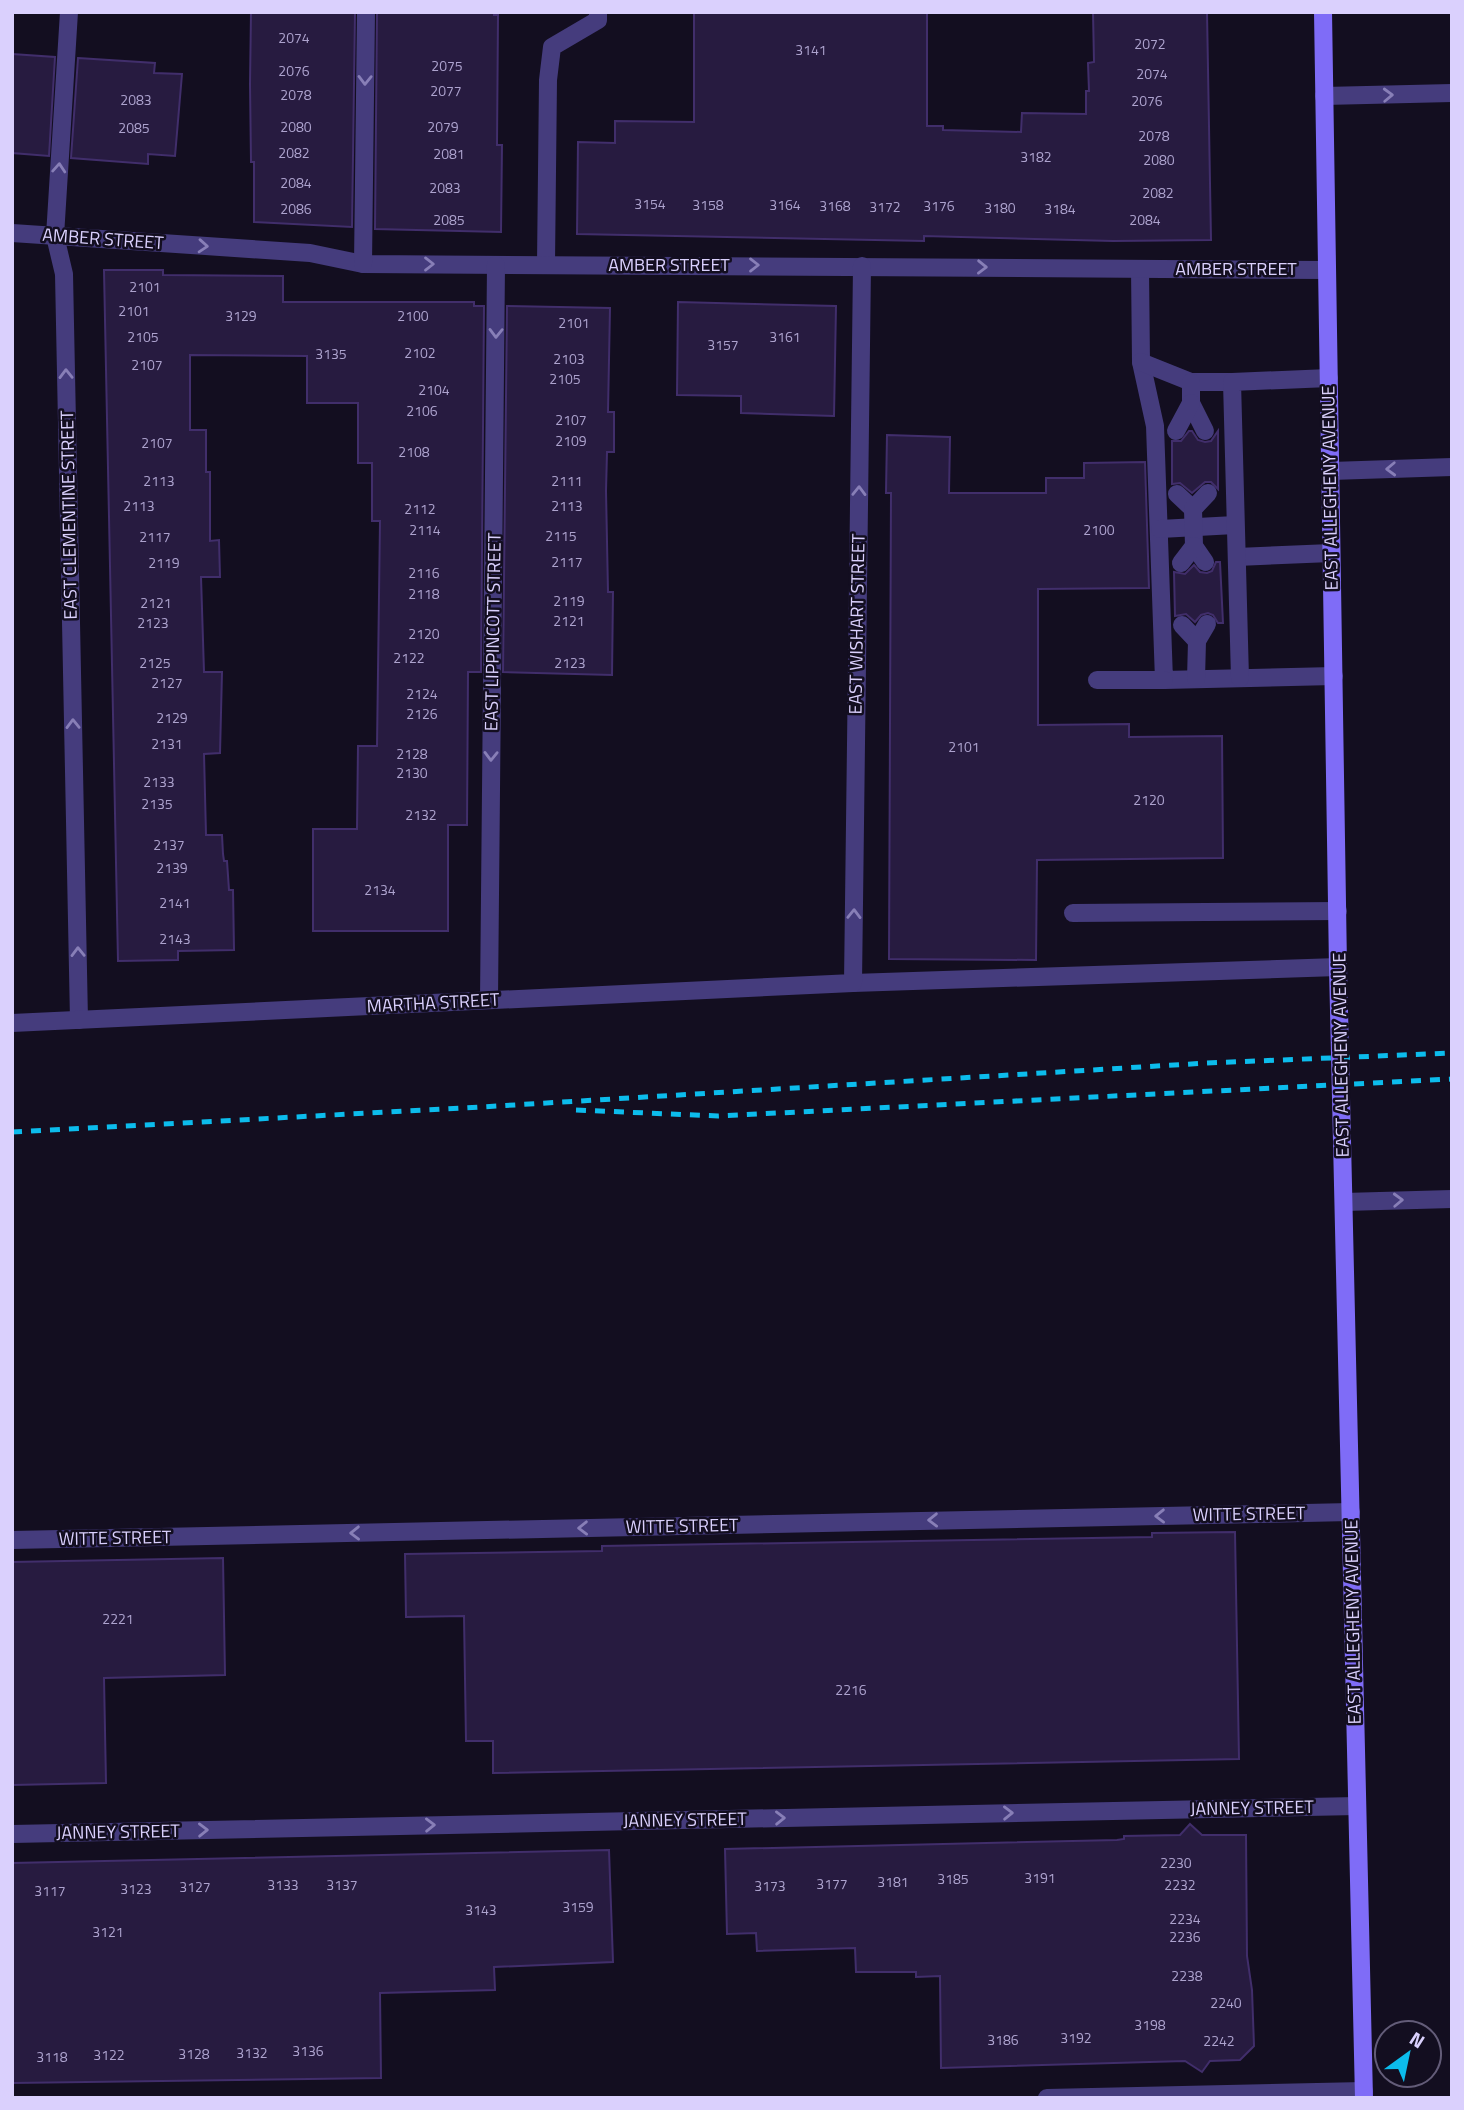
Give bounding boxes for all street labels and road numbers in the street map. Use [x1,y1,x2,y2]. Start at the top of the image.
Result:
street label: AMBER STREET [41,221,165,256]
street label: AMBER STREET [608,251,730,278]
street label: AMBER STREET [1175,255,1297,282]
street label: EAST ALLEGHENY AVENUE [1314,385,1345,591]
street label: EAST CLEMENTINE STREET [53,410,84,620]
street label: EAST LIPPINCOTT STREET [477,532,508,731]
street label: EAST WISHART STREET [841,533,872,715]
street label: EAST ALLEGHENY AVENUE [1325,952,1356,1158]
street label: MARTHA STREET [366,986,500,1019]
street label: WITTE STREET [1192,1499,1306,1528]
street label: WITTE STREET [625,1511,739,1540]
street label: EAST ALLEGHENY AVENUE [1337,1519,1368,1725]
street label: WITTE STREET [58,1523,172,1552]
street label: JANNEY STREET [1190,1793,1315,1822]
street label: JANNEY STREET [623,1805,748,1834]
street label: JANNEY STREET [56,1817,181,1846]

